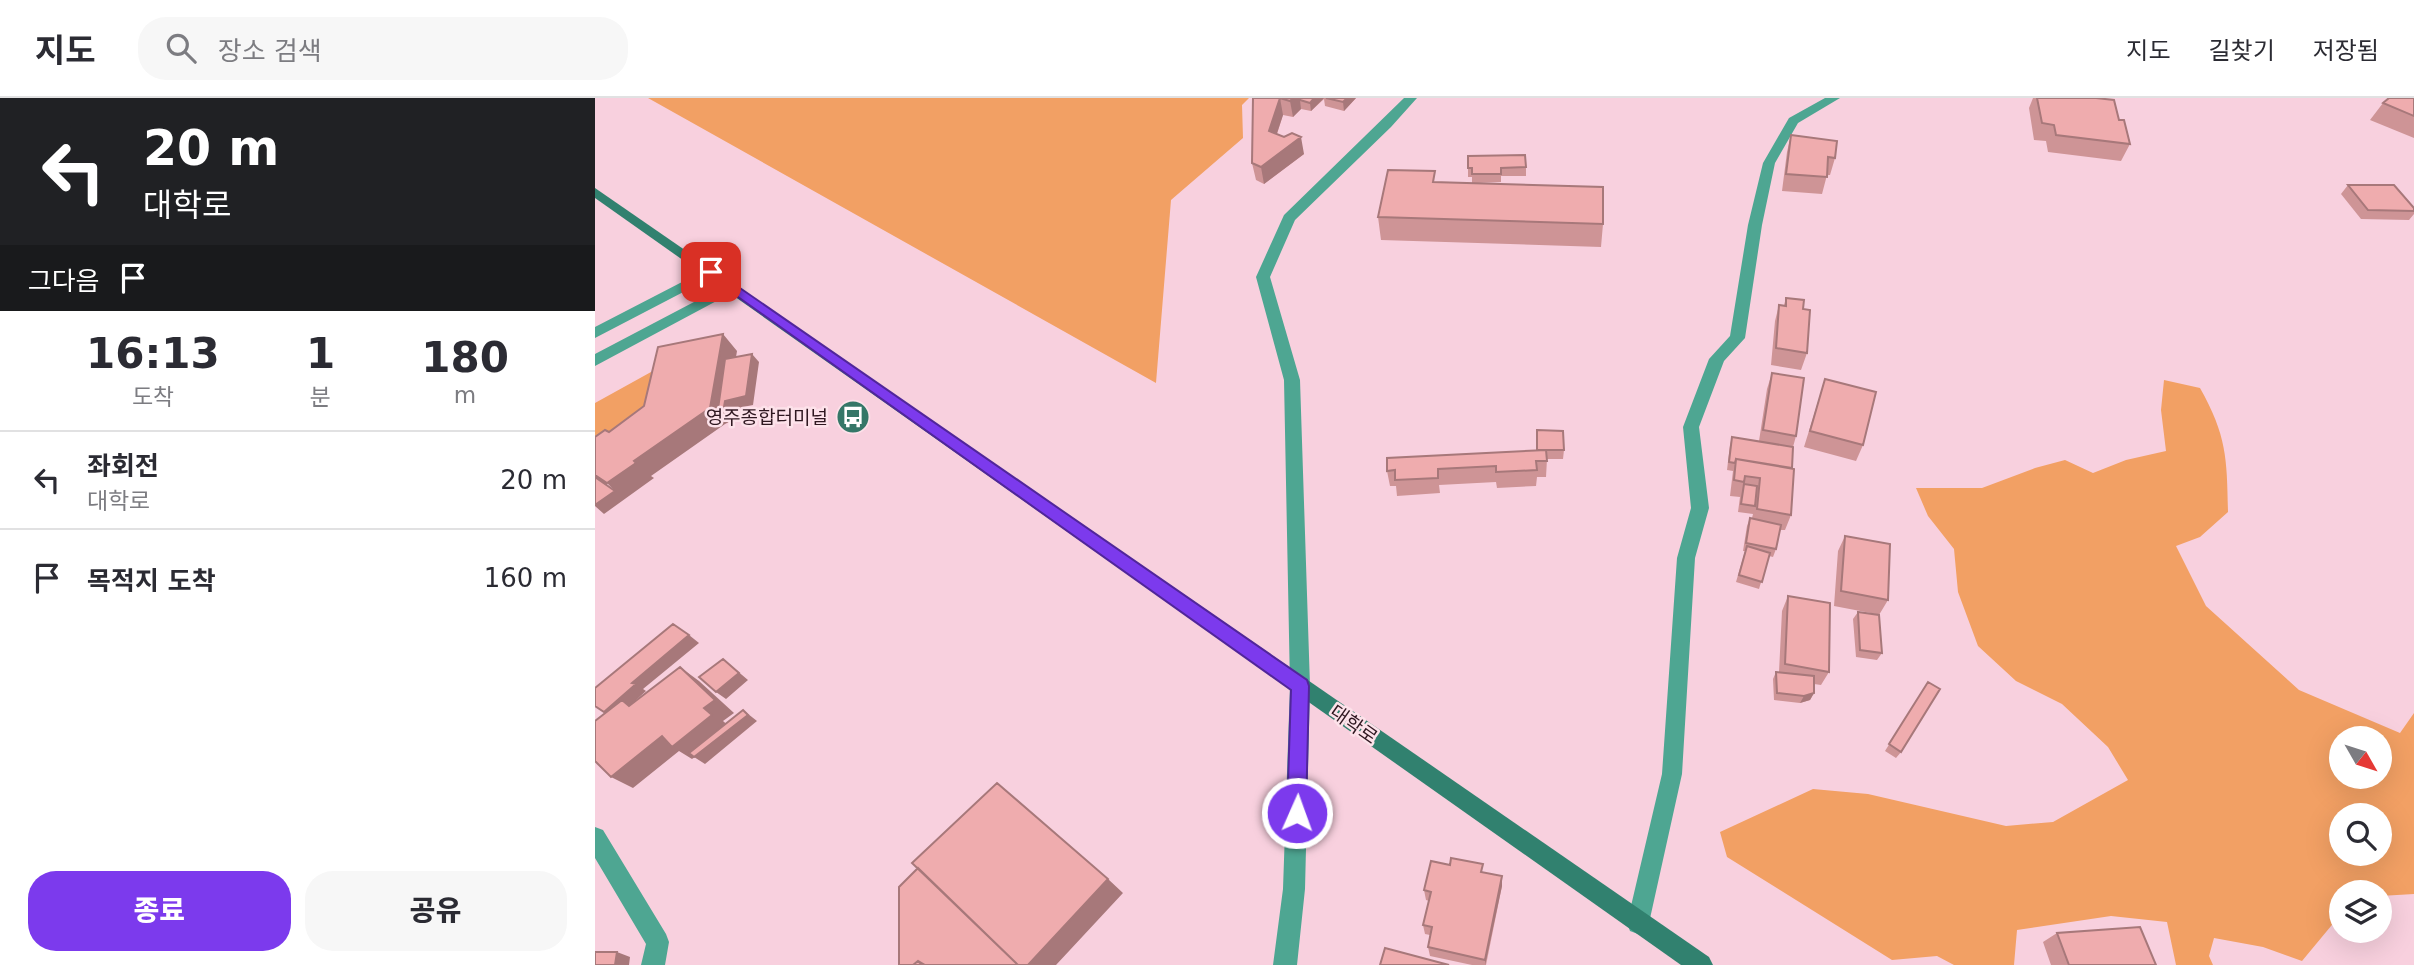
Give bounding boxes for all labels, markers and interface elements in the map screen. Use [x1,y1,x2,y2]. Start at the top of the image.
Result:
search box [138,17,628,80]
icon: search [162,29,200,67]
text: 지도 [35,31,96,70]
text: 장소 검색 [218,36,322,66]
text: 지도 [2126,37,2171,65]
text: 길찾기 [2209,37,2275,65]
text: 저장됨 [2313,37,2379,65]
text: 20 m [143,120,279,177]
icon: left [28,126,119,217]
text: 대학로 [143,186,231,224]
pin [681,242,741,302]
icon: arrive [692,253,730,291]
icon: arrive [114,259,152,297]
text: 그다음 [28,266,100,296]
text: 16:13 [86,329,220,378]
text: 1 [306,329,335,378]
text: 180 [421,333,509,382]
text: m [454,382,476,408]
text: 도착 [132,384,174,410]
text: 분 [310,384,331,410]
bus stop icon: 영주종합터미널 [834,398,872,436]
place label: 영주종합터미널 [706,406,828,428]
text: 좌회전 [87,451,159,481]
icon: left [28,461,66,499]
text: 20 m [500,465,567,495]
text: 대학로 [87,488,150,514]
icon: arrive [28,559,66,597]
text: 160 m [484,563,567,593]
text: 목적지 도착 [87,566,216,596]
street label: 대학로 [1326,700,1382,748]
north arrow [2329,726,2392,789]
map controls [2329,726,2392,943]
position arrow [1260,776,1334,850]
button: search [2329,803,2392,866]
button: 종료 [28,871,291,951]
button: 공유 [305,871,567,951]
button: layers [2329,880,2392,943]

